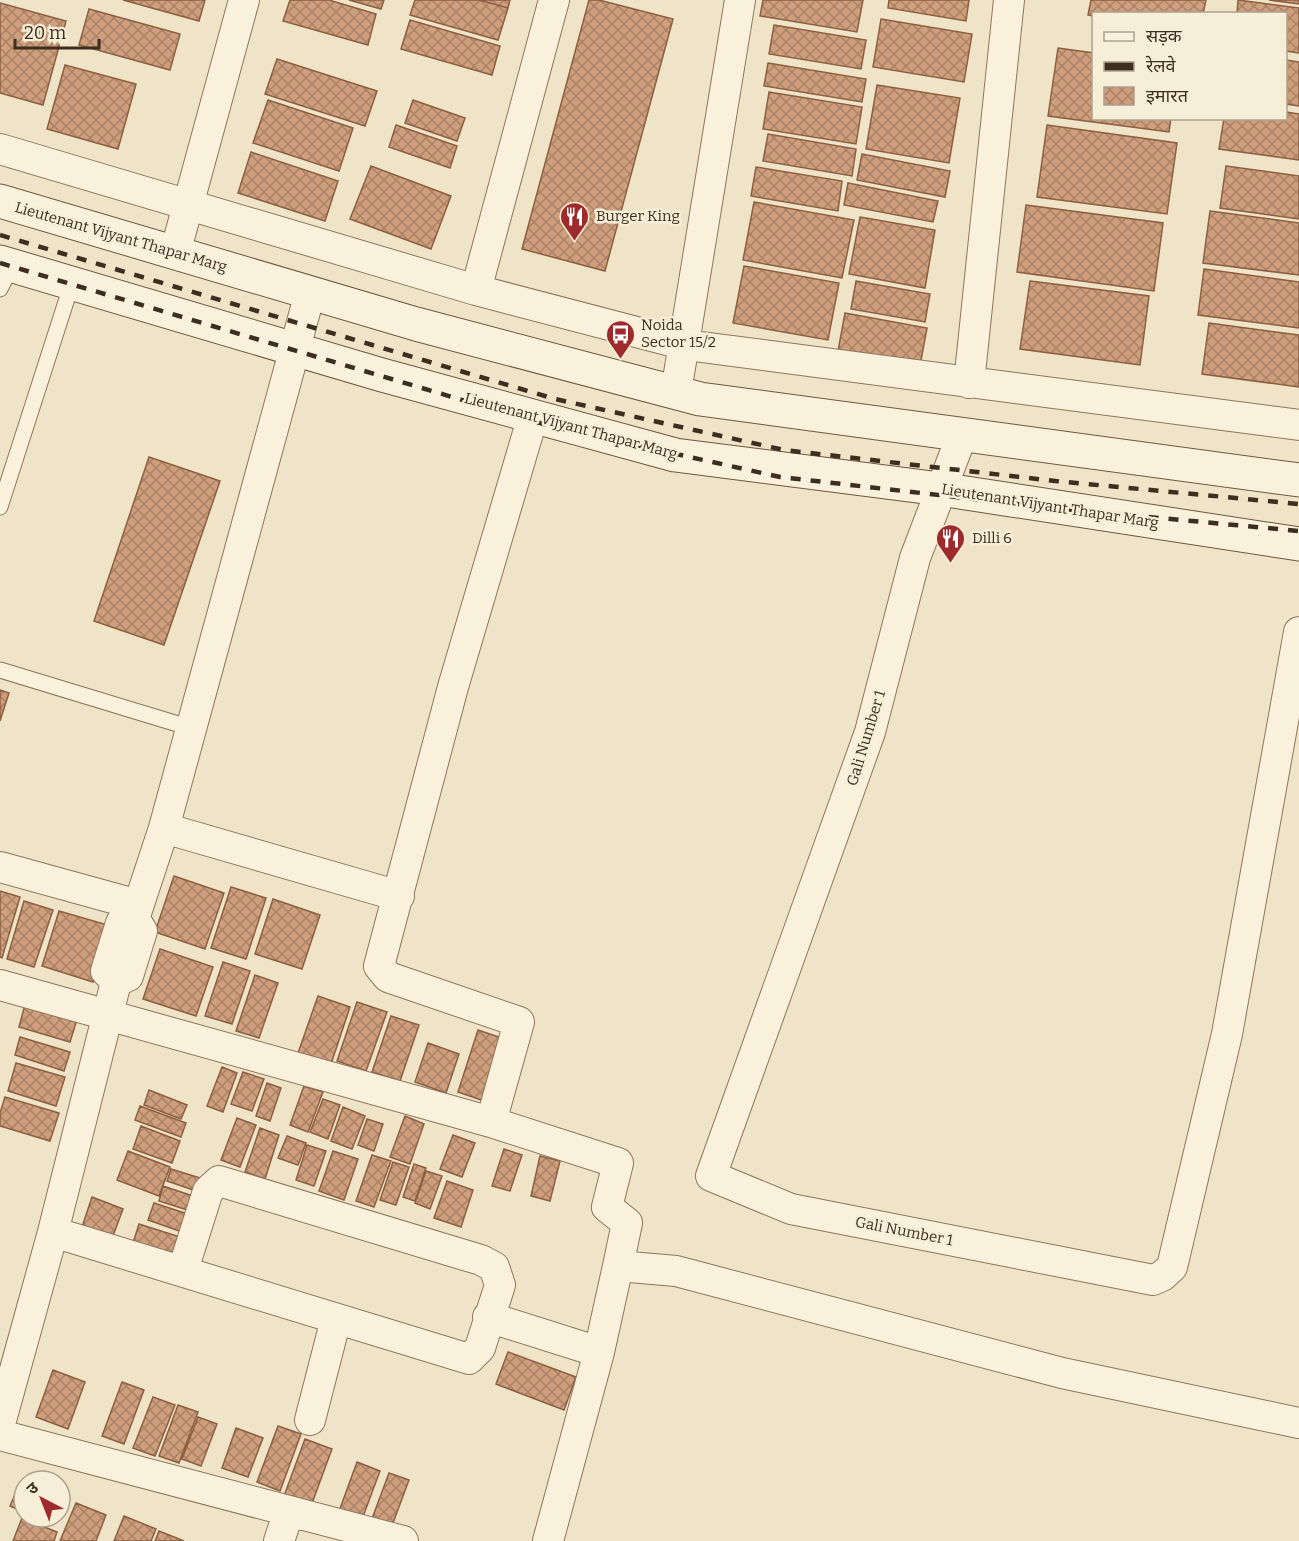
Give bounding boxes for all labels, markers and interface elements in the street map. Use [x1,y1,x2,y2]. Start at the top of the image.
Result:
scale bar [15,12,99,50]
legend [1092,12,1287,120]
text: 20 m [24,22,66,44]
text: सड़क [1146,25,1183,47]
text: रेलवे [1145,55,1177,77]
text: इमारत [1146,85,1189,107]
street label: Lieutenant Vijyant Thapar Marg [13,198,229,276]
restaurant icon: Burger King [559,200,591,242]
place label: Burger King [596,207,680,225]
place label: Noida Sector 15/2 [641,316,716,351]
bus stop icon: Noida Sector 15/2 [604,318,636,360]
street label: Lieutenant Vijyant Thapar Marg [462,389,680,463]
street label: Lieutenant Vijyant Thapar Marg [940,480,1160,532]
restaurant icon: Dilli 6 [935,522,967,564]
place label: Dilli 6 [972,529,1012,547]
street label: Gali Number 1 [843,688,889,788]
street label: Gali Number 1 [854,1213,954,1249]
north arrow [12,1469,72,1529]
text: उ [22,1478,43,1498]

